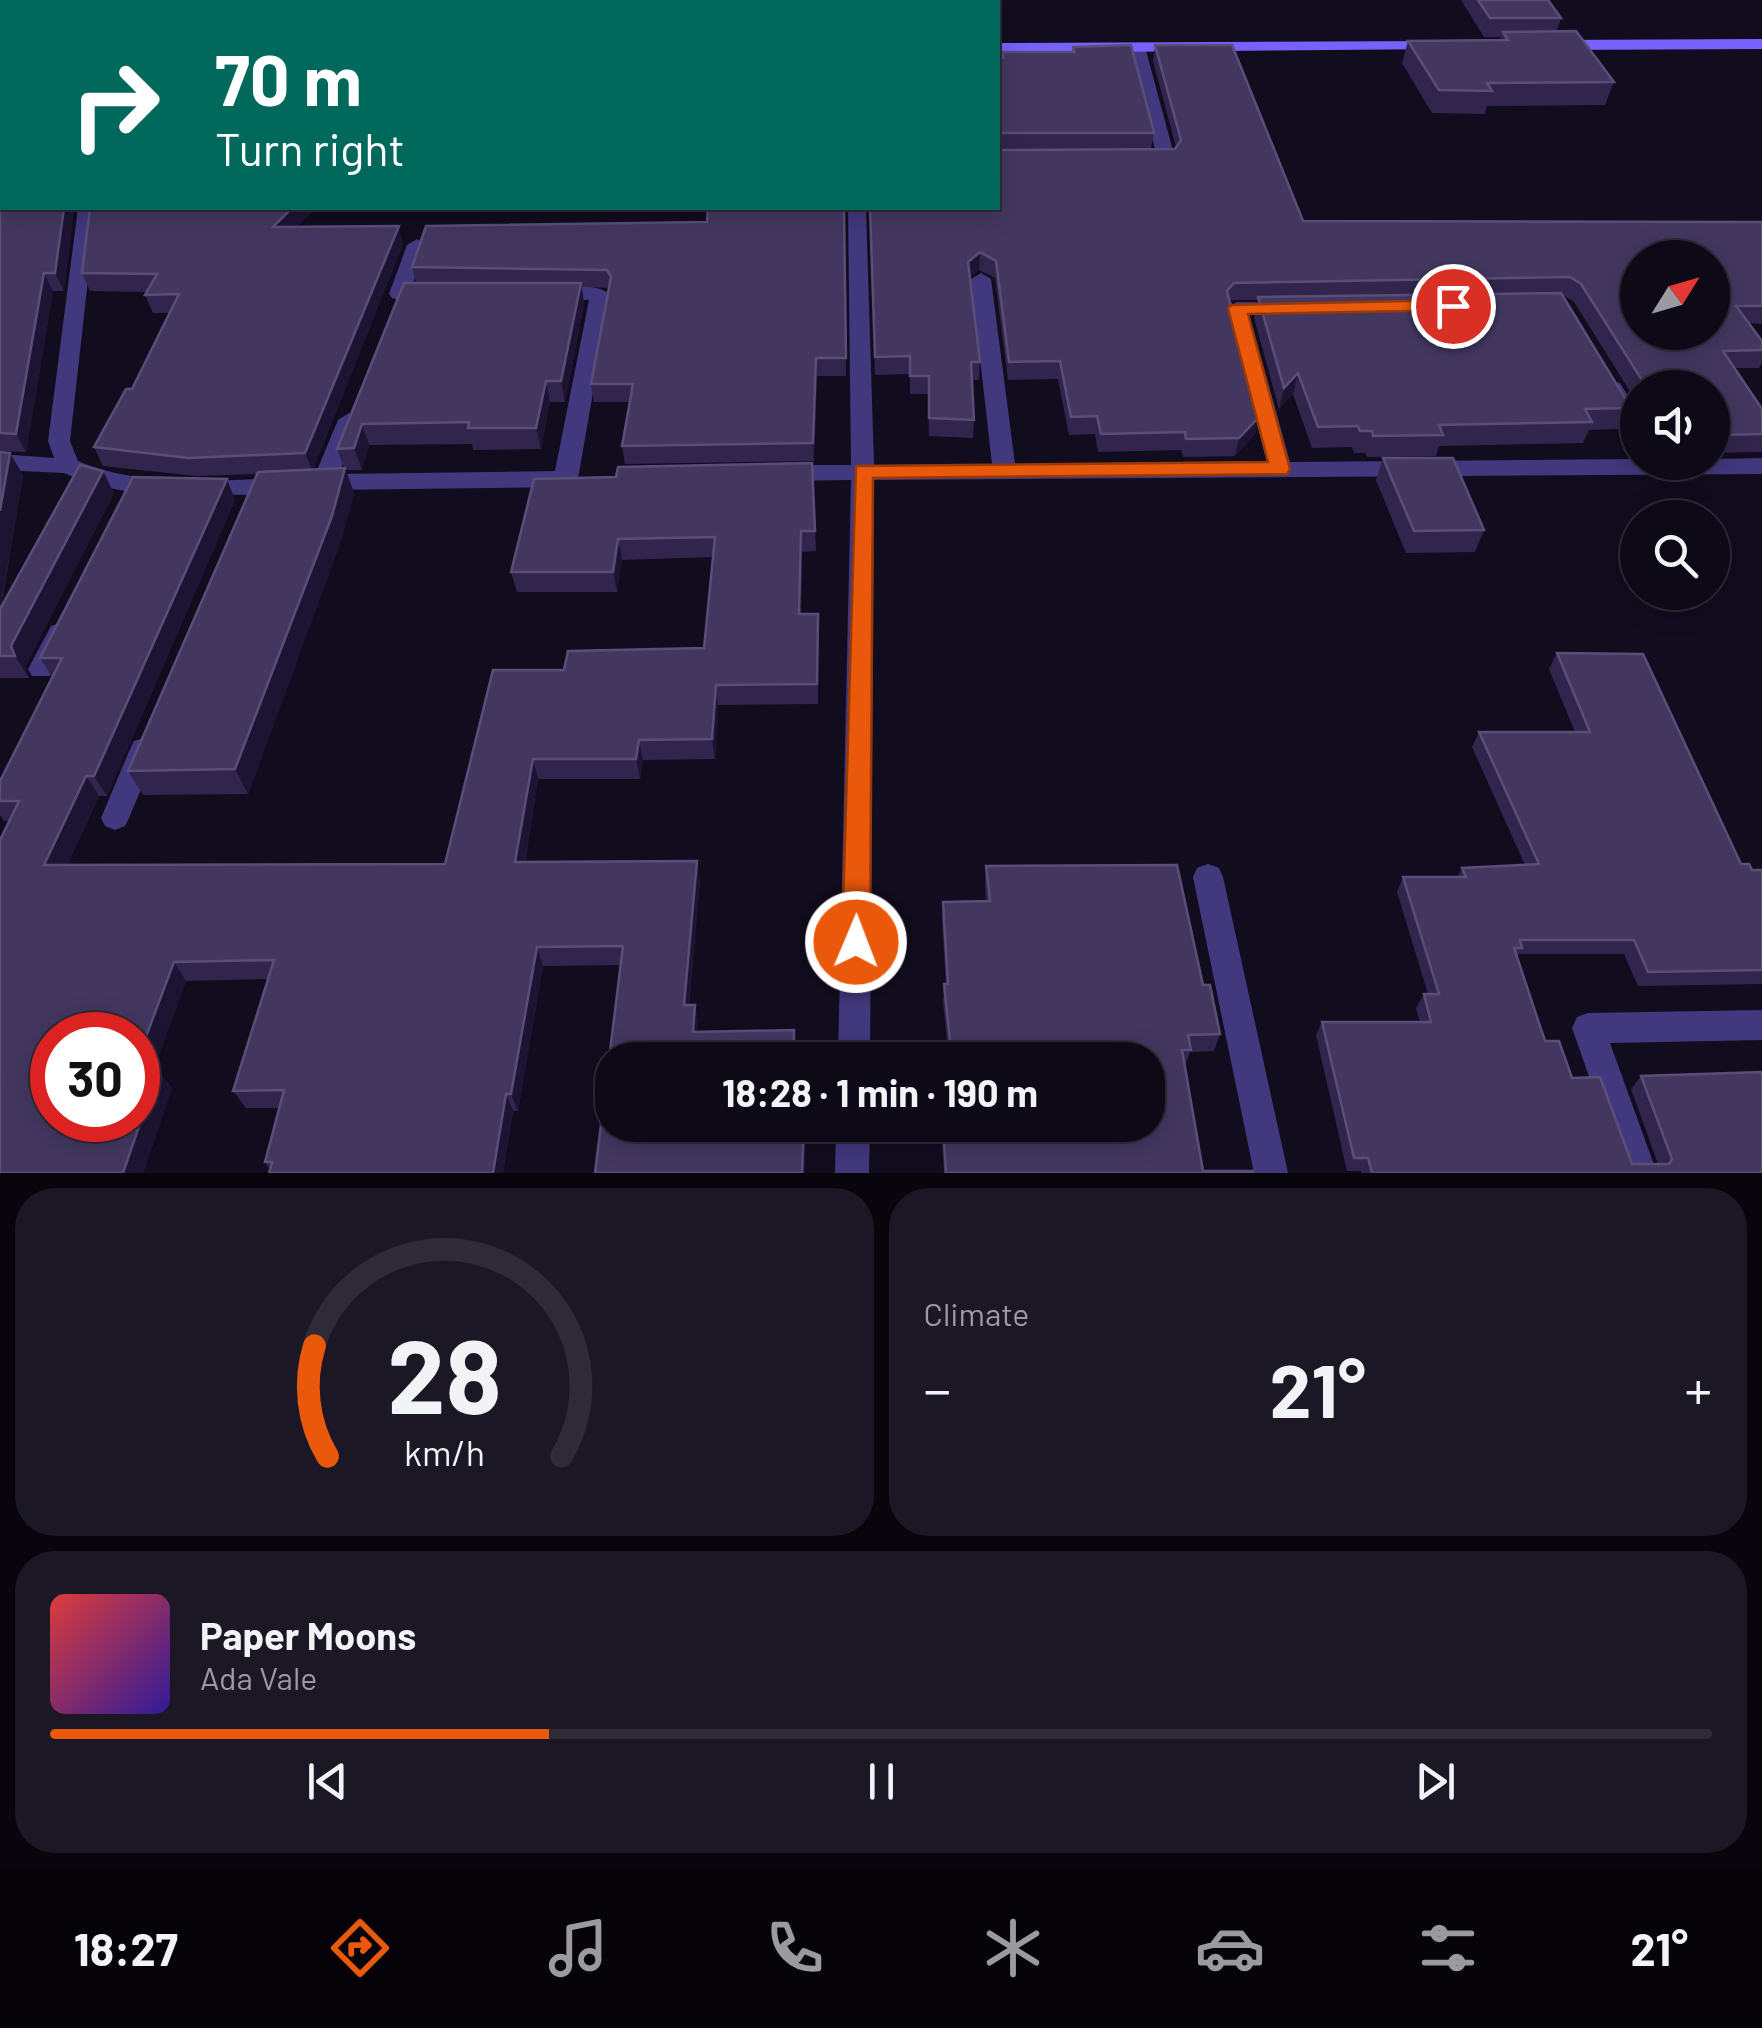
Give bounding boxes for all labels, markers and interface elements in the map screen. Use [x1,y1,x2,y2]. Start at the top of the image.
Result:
text: 70 m [215,36,362,120]
icon: right [50,40,180,170]
text: Turn right [215,121,405,175]
north arrow [1620,240,1730,350]
map controls [1620,240,1730,610]
pin [1411,264,1496,349]
icon: arrive [1426,279,1481,334]
button: sound [1620,370,1730,480]
button: search [1620,500,1730,610]
position arrow [804,890,908,994]
speed limit sign: 30 [30,1012,160,1142]
text: 18:28 · 1 min · 190 m [722,1069,1038,1115]
text: Climate [924,1294,1029,1332]
text: 28 [387,1310,502,1435]
text: 21° [1270,1343,1366,1433]
text: − [924,1355,951,1421]
text: + [1684,1355,1712,1421]
text: km/h [404,1430,485,1473]
text: Paper Moons [200,1612,416,1658]
text: Ada Vale [200,1658,317,1696]
icon: previous [300,1754,355,1809]
icon: pause [854,1754,909,1809]
icon: next [1408,1754,1463,1809]
icon: directions [325,1913,395,1983]
icon: music [543,1913,613,1983]
icon: phone [760,1913,830,1983]
icon: climate [978,1913,1048,1983]
icon: car [1195,1913,1265,1983]
icon: filters [1413,1913,1483,1983]
text: 18:27 [74,1921,178,1975]
text: 21° [1630,1921,1688,1975]

